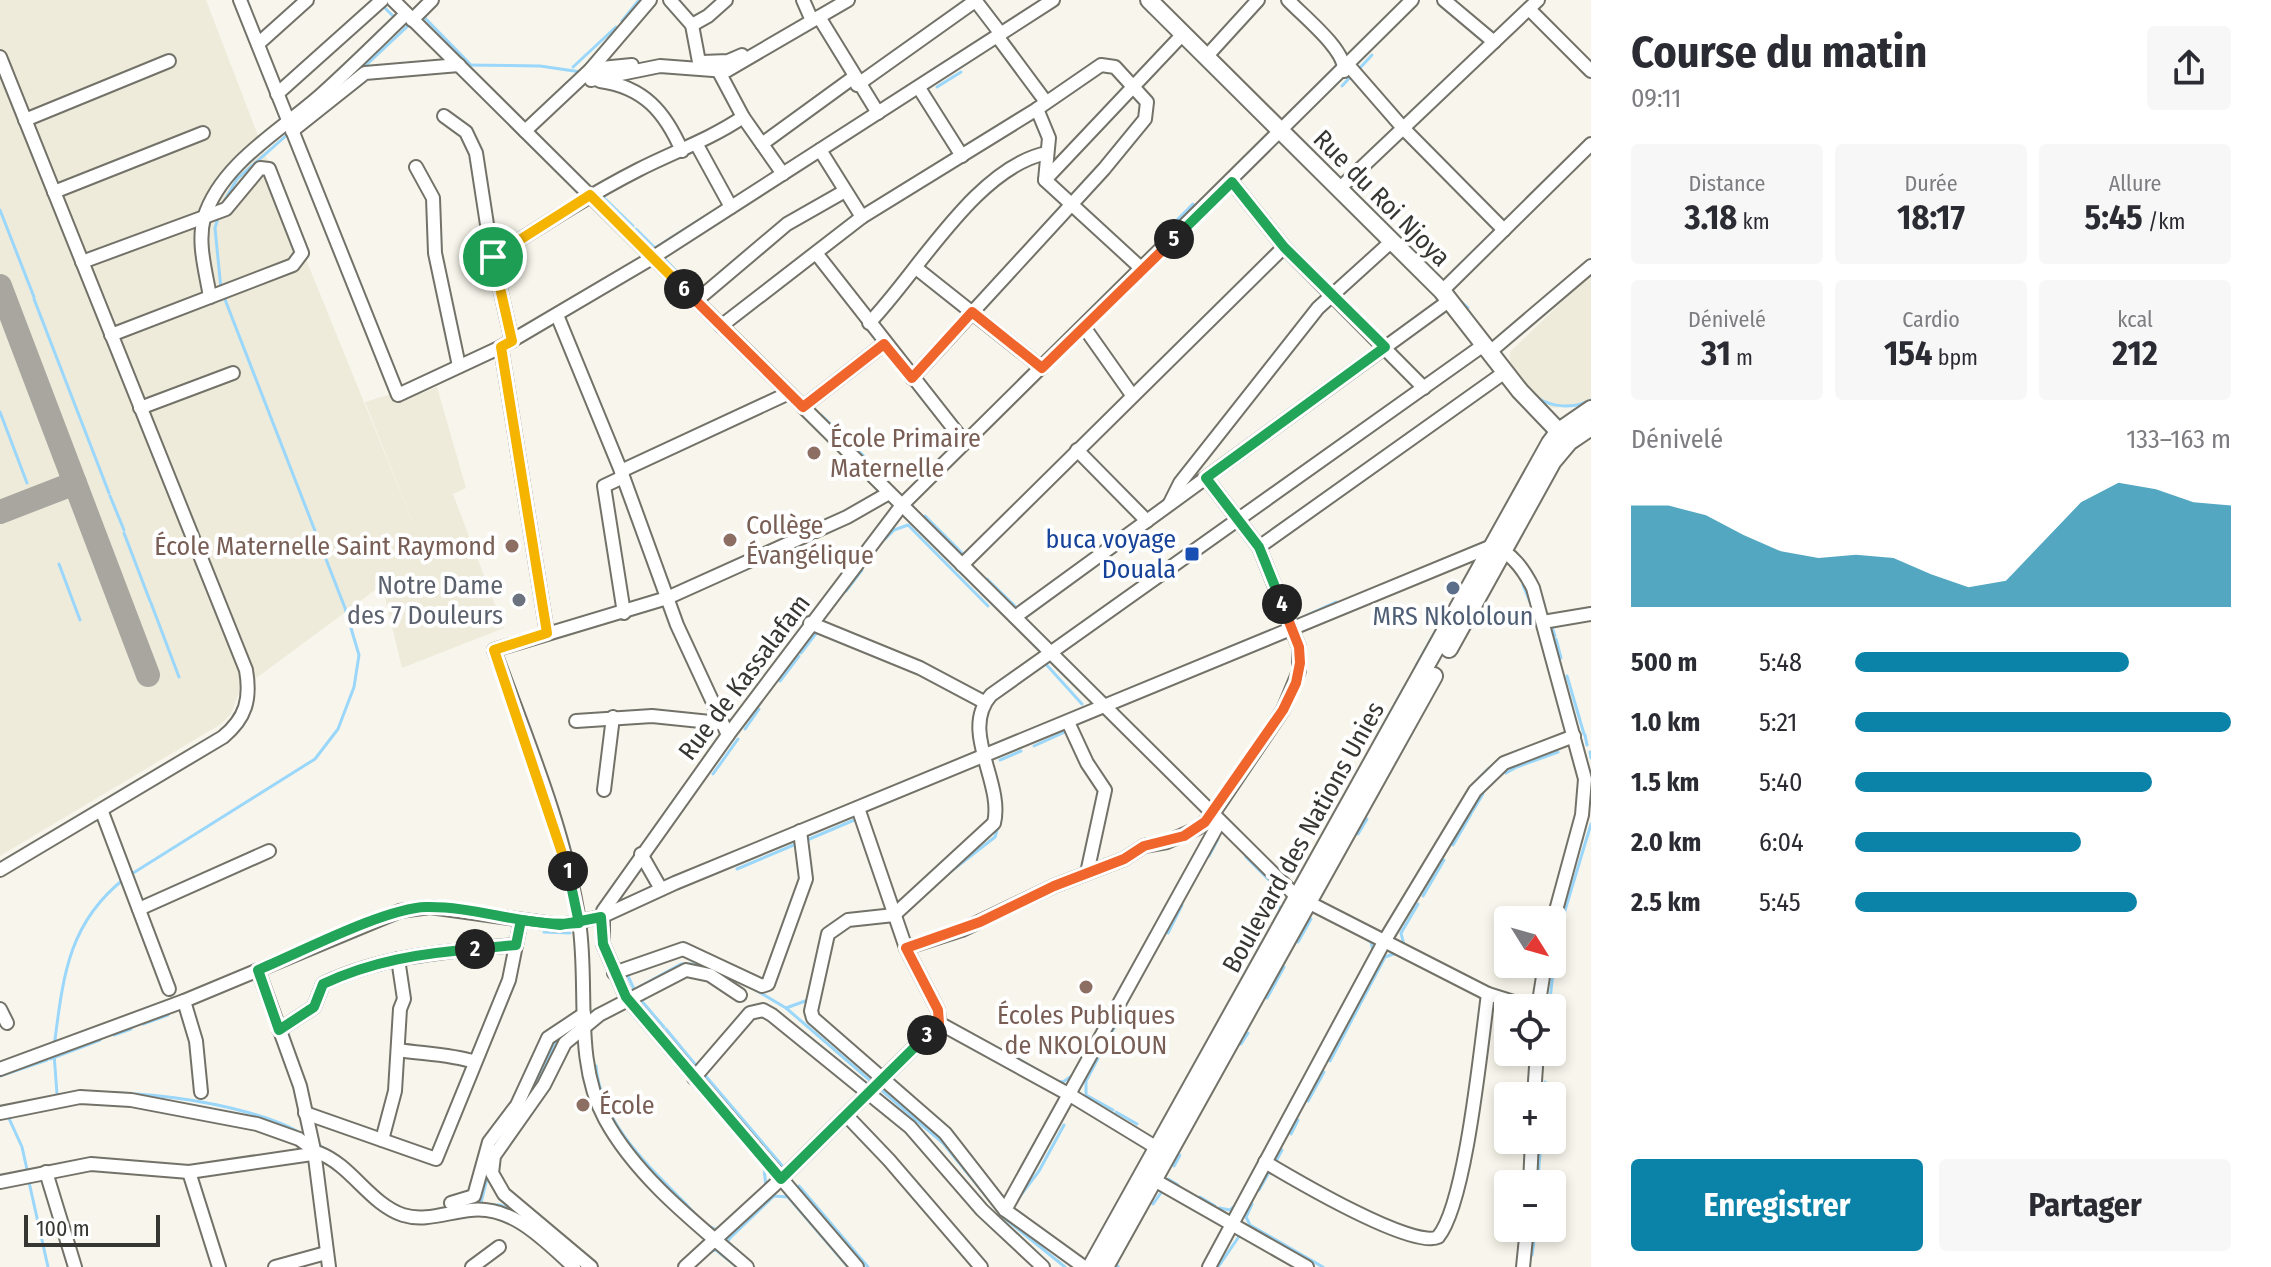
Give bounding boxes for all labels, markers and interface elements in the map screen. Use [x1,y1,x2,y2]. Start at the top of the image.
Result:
text: Course du matin [1631,26,1927,79]
button: share [2147,26,2231,110]
text: 09:11 [1631,83,1681,114]
street label: Rue du Roi Njoya [1307,124,1456,273]
text: Distance [1688,170,1766,197]
text: Durée [1904,170,1958,197]
text: Allure [2109,170,2161,197]
text: 3.18 [1684,197,1737,238]
text: 18:17 [1897,197,1965,238]
text: 5:45 [2085,197,2143,238]
text: km [1737,208,1770,235]
text: /km [2143,208,2185,235]
pin: 5 [1154,219,1194,259]
pin [459,223,527,291]
text: 5 [1169,225,1179,252]
icon: arrive [471,235,515,279]
pin: 6 [664,269,704,309]
text: 6 [678,275,690,302]
text: Dénivelé [1688,306,1766,333]
text: Cardio [1902,306,1960,333]
text: kcal [2117,306,2153,333]
text: 31 [1701,333,1731,374]
text: 154 [1884,333,1933,374]
text: 212 [2112,333,2158,374]
text: m [1731,344,1753,371]
text: bpm [1933,344,1978,371]
place label: École Primaire Maternelle [830,423,981,484]
text: Dénivelé [1631,424,1723,455]
text: 133–163 m [2126,424,2231,455]
marker: École Primaire Maternelle [805,444,823,462]
place label: Collège Évangélique [746,510,874,571]
place label: buca voyage Douala [1045,524,1176,585]
place label: École Maternelle Saint Raymond [154,531,496,562]
marker: Collège Évangélique [721,531,739,549]
marker: École Maternelle Saint Raymond [503,537,521,555]
marker: buca voyage Douala [1183,545,1201,563]
place label: Notre Dame des 7 Douleurs [347,570,503,631]
marker: MRS Nkololoun [1444,579,1462,597]
pin: 4 [1262,584,1302,624]
street label: Rue de Kassalafam [672,588,817,766]
text: 4 [1276,590,1288,617]
marker: Notre Dame des 7 Douleurs [510,591,528,609]
place label: MRS Nkololoun [1373,601,1533,632]
text: 500 m [1631,647,1697,678]
text: 5:48 [1759,647,1802,678]
street label: Boulevard des Nations Unies [1216,696,1391,978]
text: 1.0 km [1631,707,1700,738]
text: 5:21 [1759,707,1797,738]
text: 1.5 km [1631,767,1699,798]
text: 5:40 [1759,767,1802,798]
text: 2.0 km [1631,827,1701,858]
text: 6:04 [1759,827,1804,858]
pin: 1 [548,851,588,891]
text: 1 [563,857,573,884]
text: 2.5 km [1631,887,1701,918]
text: 5:45 [1759,887,1801,918]
north arrow [1494,906,1566,978]
map controls [1494,906,1566,1242]
pin: 2 [455,929,495,969]
text: 2 [470,935,480,962]
marker: Écoles Publiques de NKOLOLOUN [1077,978,1095,996]
button: locate [1494,994,1566,1066]
place label: Écoles Publiques de NKOLOLOUN [997,1000,1175,1061]
pin: 3 [907,1015,947,1055]
text: 3 [922,1021,932,1048]
button: + [1494,1082,1566,1154]
place label: École [599,1090,655,1121]
marker: École [574,1096,592,1114]
button: Enregistrer [1631,1159,1923,1251]
button: Partager [1939,1159,2231,1251]
button: − [1494,1170,1566,1242]
scale bar [24,1211,160,1247]
text: 100 m [36,1215,90,1242]

